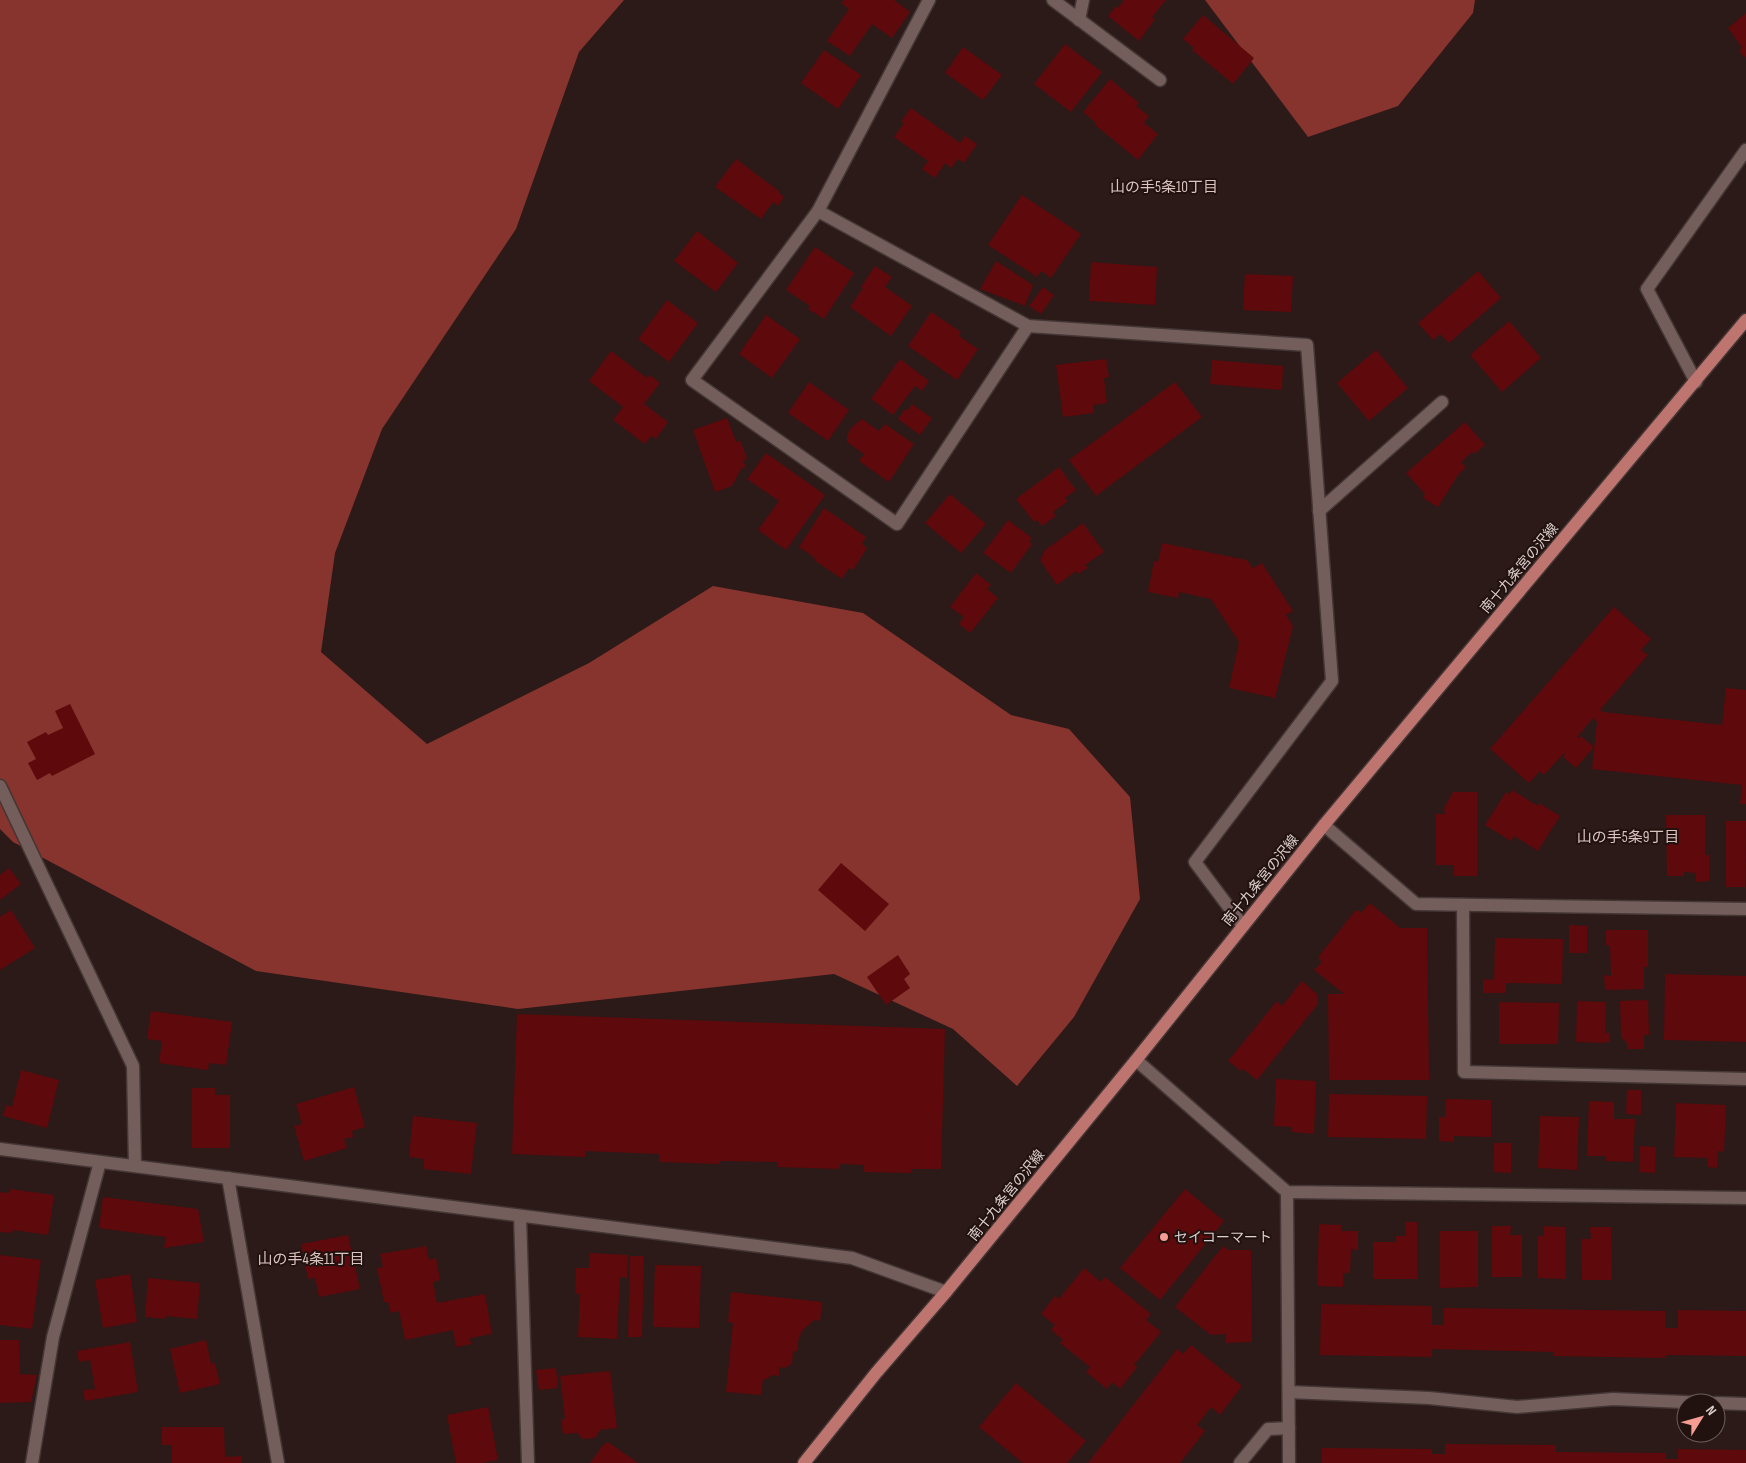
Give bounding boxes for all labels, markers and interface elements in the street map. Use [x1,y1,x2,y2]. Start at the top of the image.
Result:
district label: 山の手5条10丁目 [1110,178,1218,197]
street label: 南十九条宮の沢線 [1477,520,1562,617]
district label: 山の手5条9丁目 [1577,828,1679,847]
street label: 南十九条宮の沢線 [1219,831,1302,929]
street label: 南十九条宮の沢線 [965,1146,1048,1244]
place label: セイコーマート [1174,1229,1272,1246]
marker: セイコーマート [1158,1231,1170,1243]
district label: 山の手4条11丁目 [258,1250,364,1269]
north arrow [1676,1393,1726,1443]
text: N [1702,1402,1720,1419]

